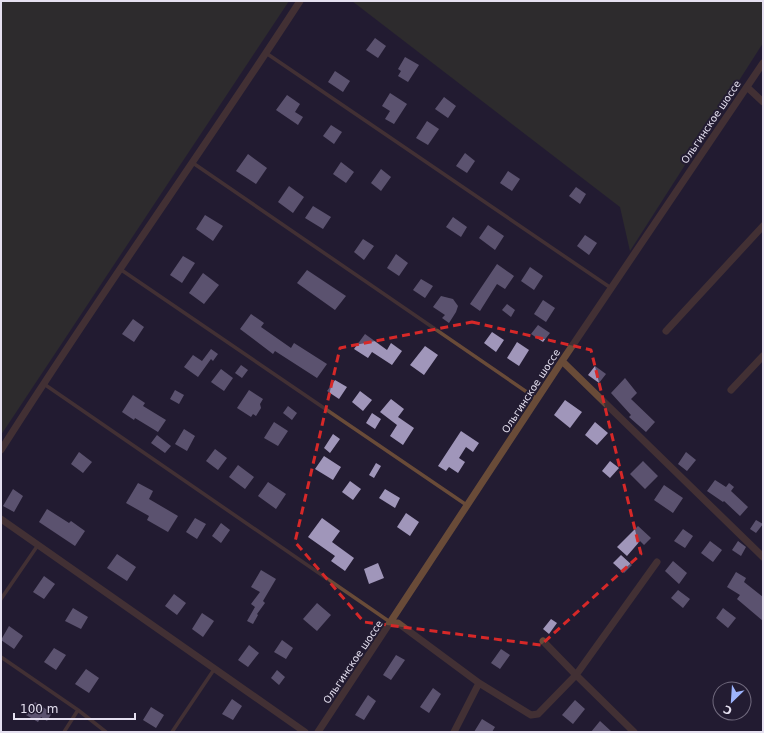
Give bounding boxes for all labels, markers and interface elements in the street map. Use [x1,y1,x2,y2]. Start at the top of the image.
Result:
street label: Ольгинское шоссе [679,78,743,166]
street label: Ольгинское шоссе [500,347,562,435]
street label: Ольгинское шоссе [321,618,385,706]
north arrow [712,681,752,721]
scale bar [14,695,135,721]
text: 100 m [20,702,58,716]
text: С [722,702,734,717]

